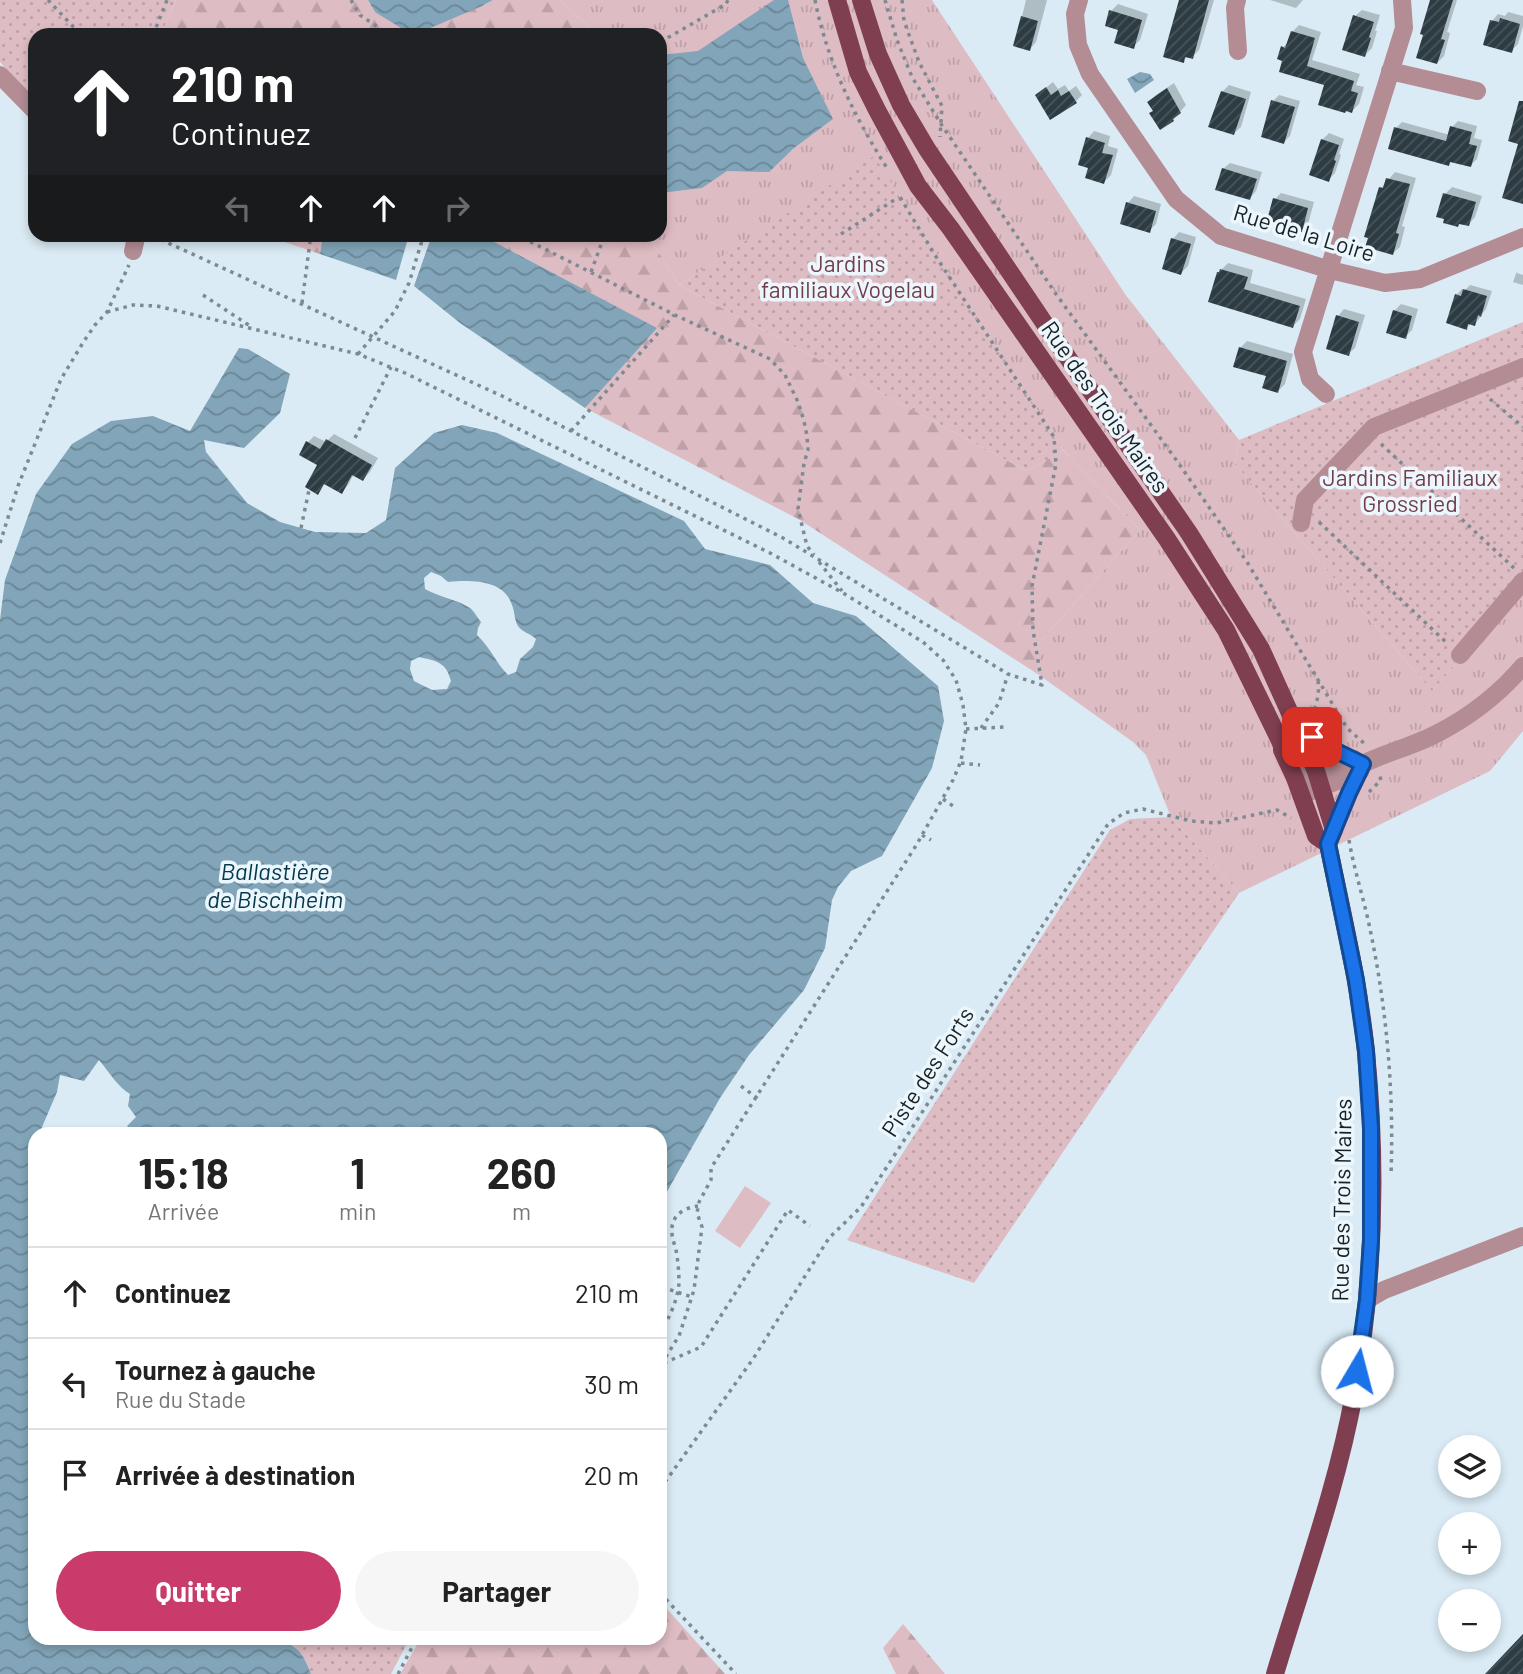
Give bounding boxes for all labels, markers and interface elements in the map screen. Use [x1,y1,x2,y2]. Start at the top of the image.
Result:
text: 210 m [171,53,294,112]
icon: ahead [56,56,147,147]
text: Continuez [171,113,311,151]
icon: left [219,189,257,227]
icon: ahead [292,189,330,227]
icon: ahead [365,189,403,227]
icon: right [438,189,476,227]
street label: Rue de la Loire [1230,197,1378,267]
park label: Jardins familiaux Vogelau [761,249,935,303]
street label: Rue des Trois Maires [1036,315,1176,498]
park label: Jardins Familiaux Grossried [1323,463,1497,517]
pin [1282,707,1342,767]
icon: arrive [1293,718,1331,756]
water label: Ballastière de Bischheim [207,856,343,913]
street label: Piste des Forts [875,1002,979,1141]
street label: Rue des Trois Maires [1325,1098,1357,1302]
text: 15:18 [138,1147,229,1197]
text: 1 [350,1147,365,1197]
text: 260 [487,1147,557,1197]
text: Arrivée [148,1197,219,1225]
text: min [339,1197,376,1225]
text: m [512,1197,531,1225]
icon: ahead [56,1274,94,1312]
text: Continuez [115,1277,231,1308]
text: 210 m [575,1277,639,1308]
position arrow [1320,1334,1394,1408]
text: Tournez à gauche [115,1354,316,1385]
icon: left [56,1365,94,1403]
text: 30 m [584,1368,639,1399]
text: Rue du Stade [115,1385,246,1413]
map controls [1438,1435,1501,1652]
button: layers [1438,1435,1501,1498]
icon: arrive [56,1456,94,1494]
text: Arrivée à destination [115,1459,355,1490]
text: 20 m [584,1459,639,1490]
button: + [1438,1512,1501,1575]
button: Quitter [56,1551,341,1631]
button: Partager [355,1551,639,1631]
button: − [1438,1589,1501,1652]

